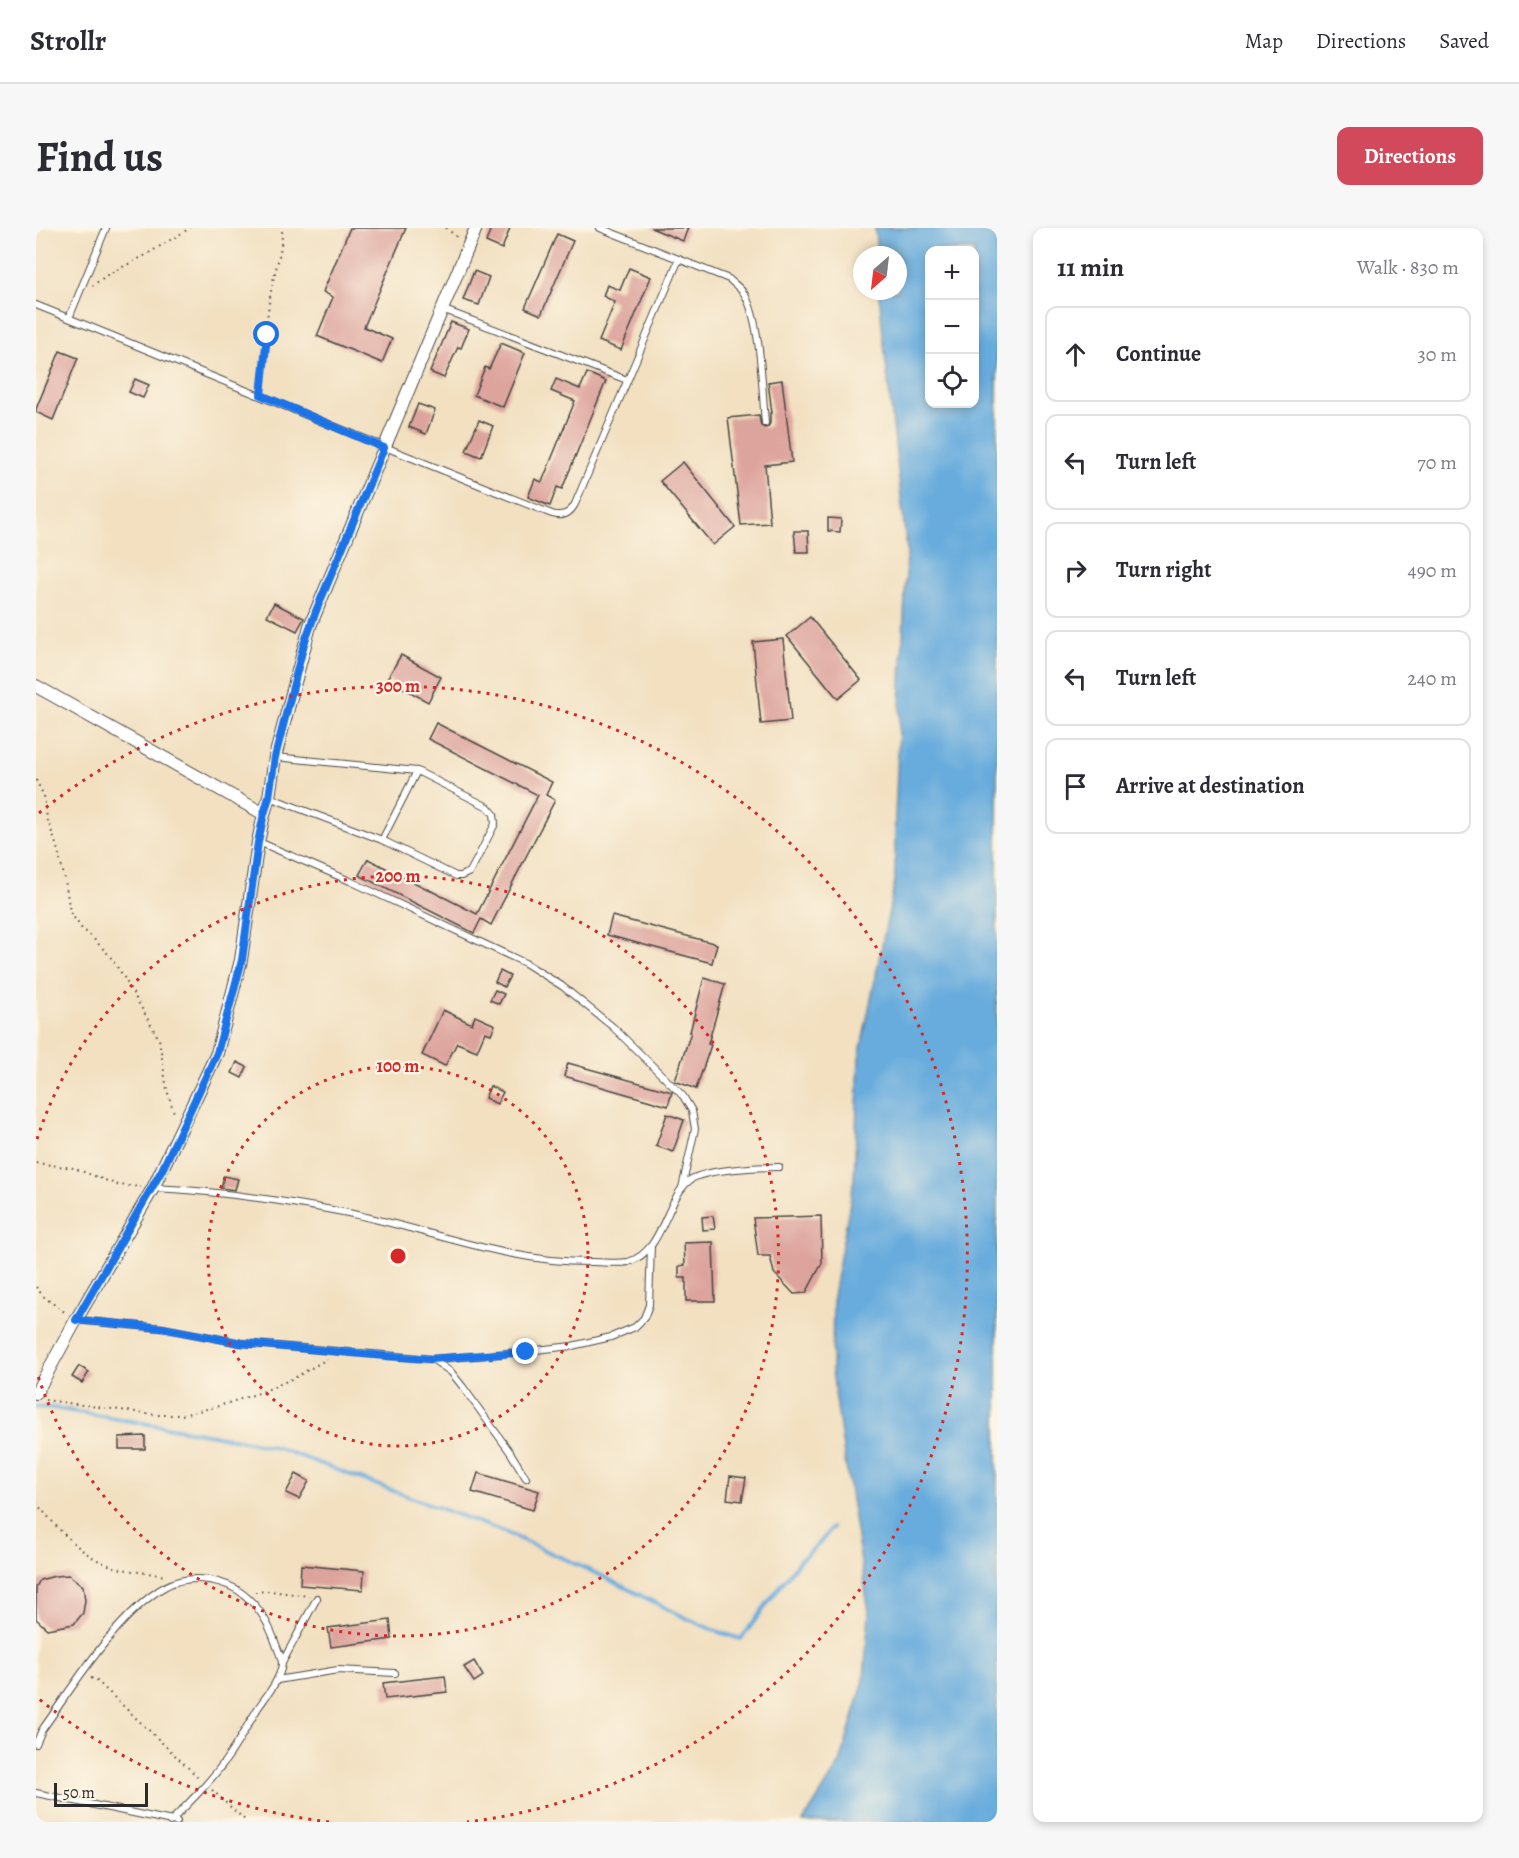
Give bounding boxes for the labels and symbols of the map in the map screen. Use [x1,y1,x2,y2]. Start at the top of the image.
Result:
north arrow [853,246,907,300]
route start [253,321,279,347]
text: 300 m [376,674,420,698]
text: 200 m [375,864,421,888]
text: 100 m [377,1054,419,1078]
centre of rings [388,1246,408,1266]
route end [512,1338,538,1364]
scale bar [54,1780,148,1808]

